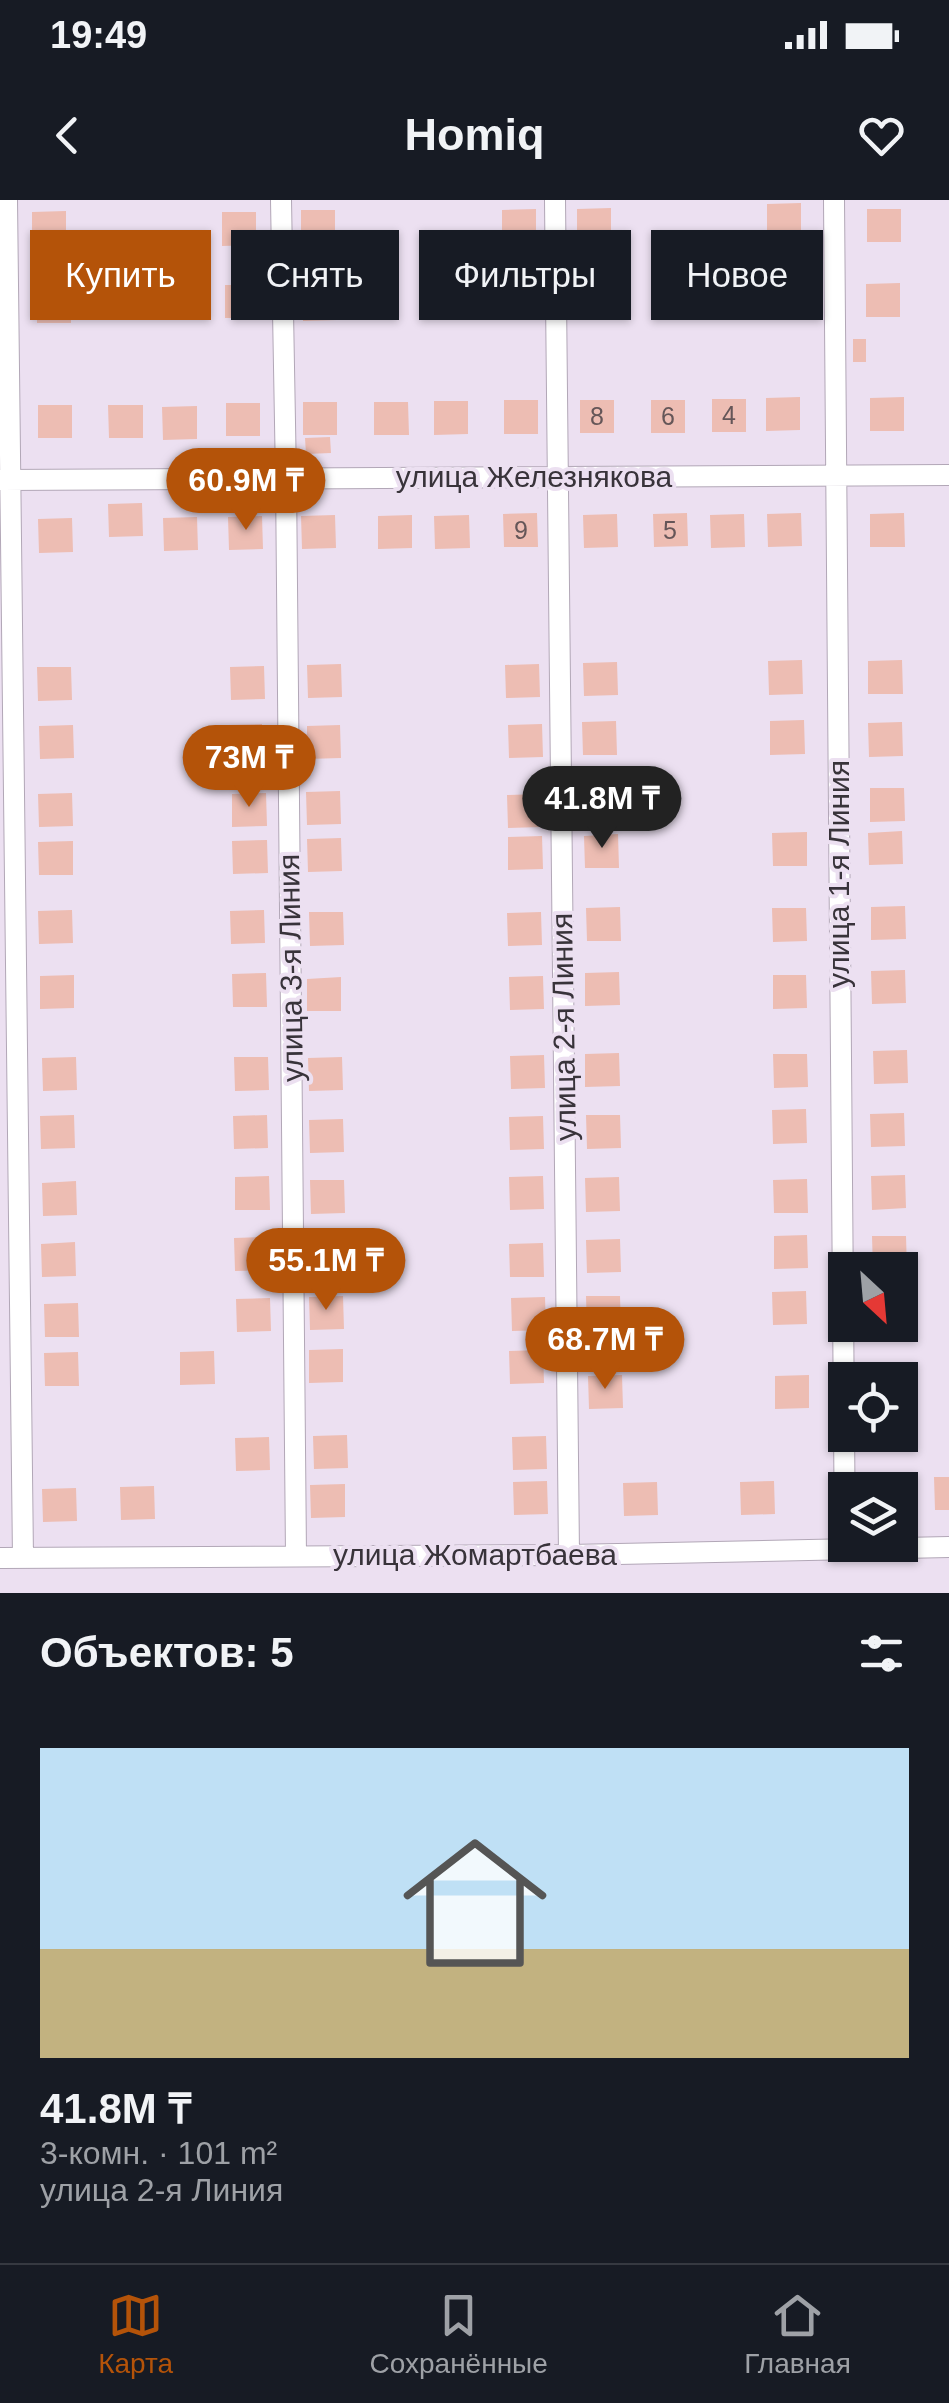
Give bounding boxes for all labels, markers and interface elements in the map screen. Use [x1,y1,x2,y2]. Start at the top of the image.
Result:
text: 19:49 [50,14,147,56]
icon: back [40,108,95,163]
icon: heart [854,108,909,163]
text: Homiq [405,109,545,160]
chip: Купить [30,230,211,320]
chip: Снять [231,230,399,320]
chip: Фильтры [419,230,631,320]
chip: Новое [651,230,823,320]
house number: 4 [722,401,736,429]
house number: 8 [590,402,604,430]
house number: 6 [661,402,675,430]
pin: 60.9M ₸ [154,448,338,533]
street label: улица Железнякова [396,460,672,493]
text: 60.9M ₸ [188,462,304,498]
house number: 9 [514,516,528,544]
house number: 5 [663,516,677,544]
pin: 73M ₸ [179,725,319,810]
text: 73M ₸ [205,739,293,775]
street label: улица 1-я Линия [822,760,855,988]
pin: 41.8M ₸ [510,766,694,851]
text: 41.8M ₸ [544,780,660,816]
street label: улица 3-я Линия [272,854,309,1082]
street label: улица 2-я Линия [545,913,582,1141]
pin: 55.1M ₸ [234,1228,418,1313]
text: 55.1M ₸ [268,1242,384,1278]
north arrow [828,1252,918,1342]
map controls [828,1252,918,1562]
pin: 68.7M ₸ [513,1307,697,1392]
text: 68.7M ₸ [547,1321,663,1357]
button: locate [828,1362,918,1452]
button: layers [828,1472,918,1562]
street label: улица Жомартбаева [333,1538,617,1571]
icon: filters [854,1626,909,1681]
text: Объектов: 5 [40,1629,294,1676]
icon: home [385,1813,565,1993]
text: 41.8M ₸ [40,2085,191,2132]
text: 3-комн. · 101 m² [40,2135,277,2171]
text: улица 2-я Линия [40,2172,283,2208]
tab: Карта [98,2288,173,2380]
tab: Сохранённые [370,2288,548,2380]
tab: Главная [744,2288,851,2380]

